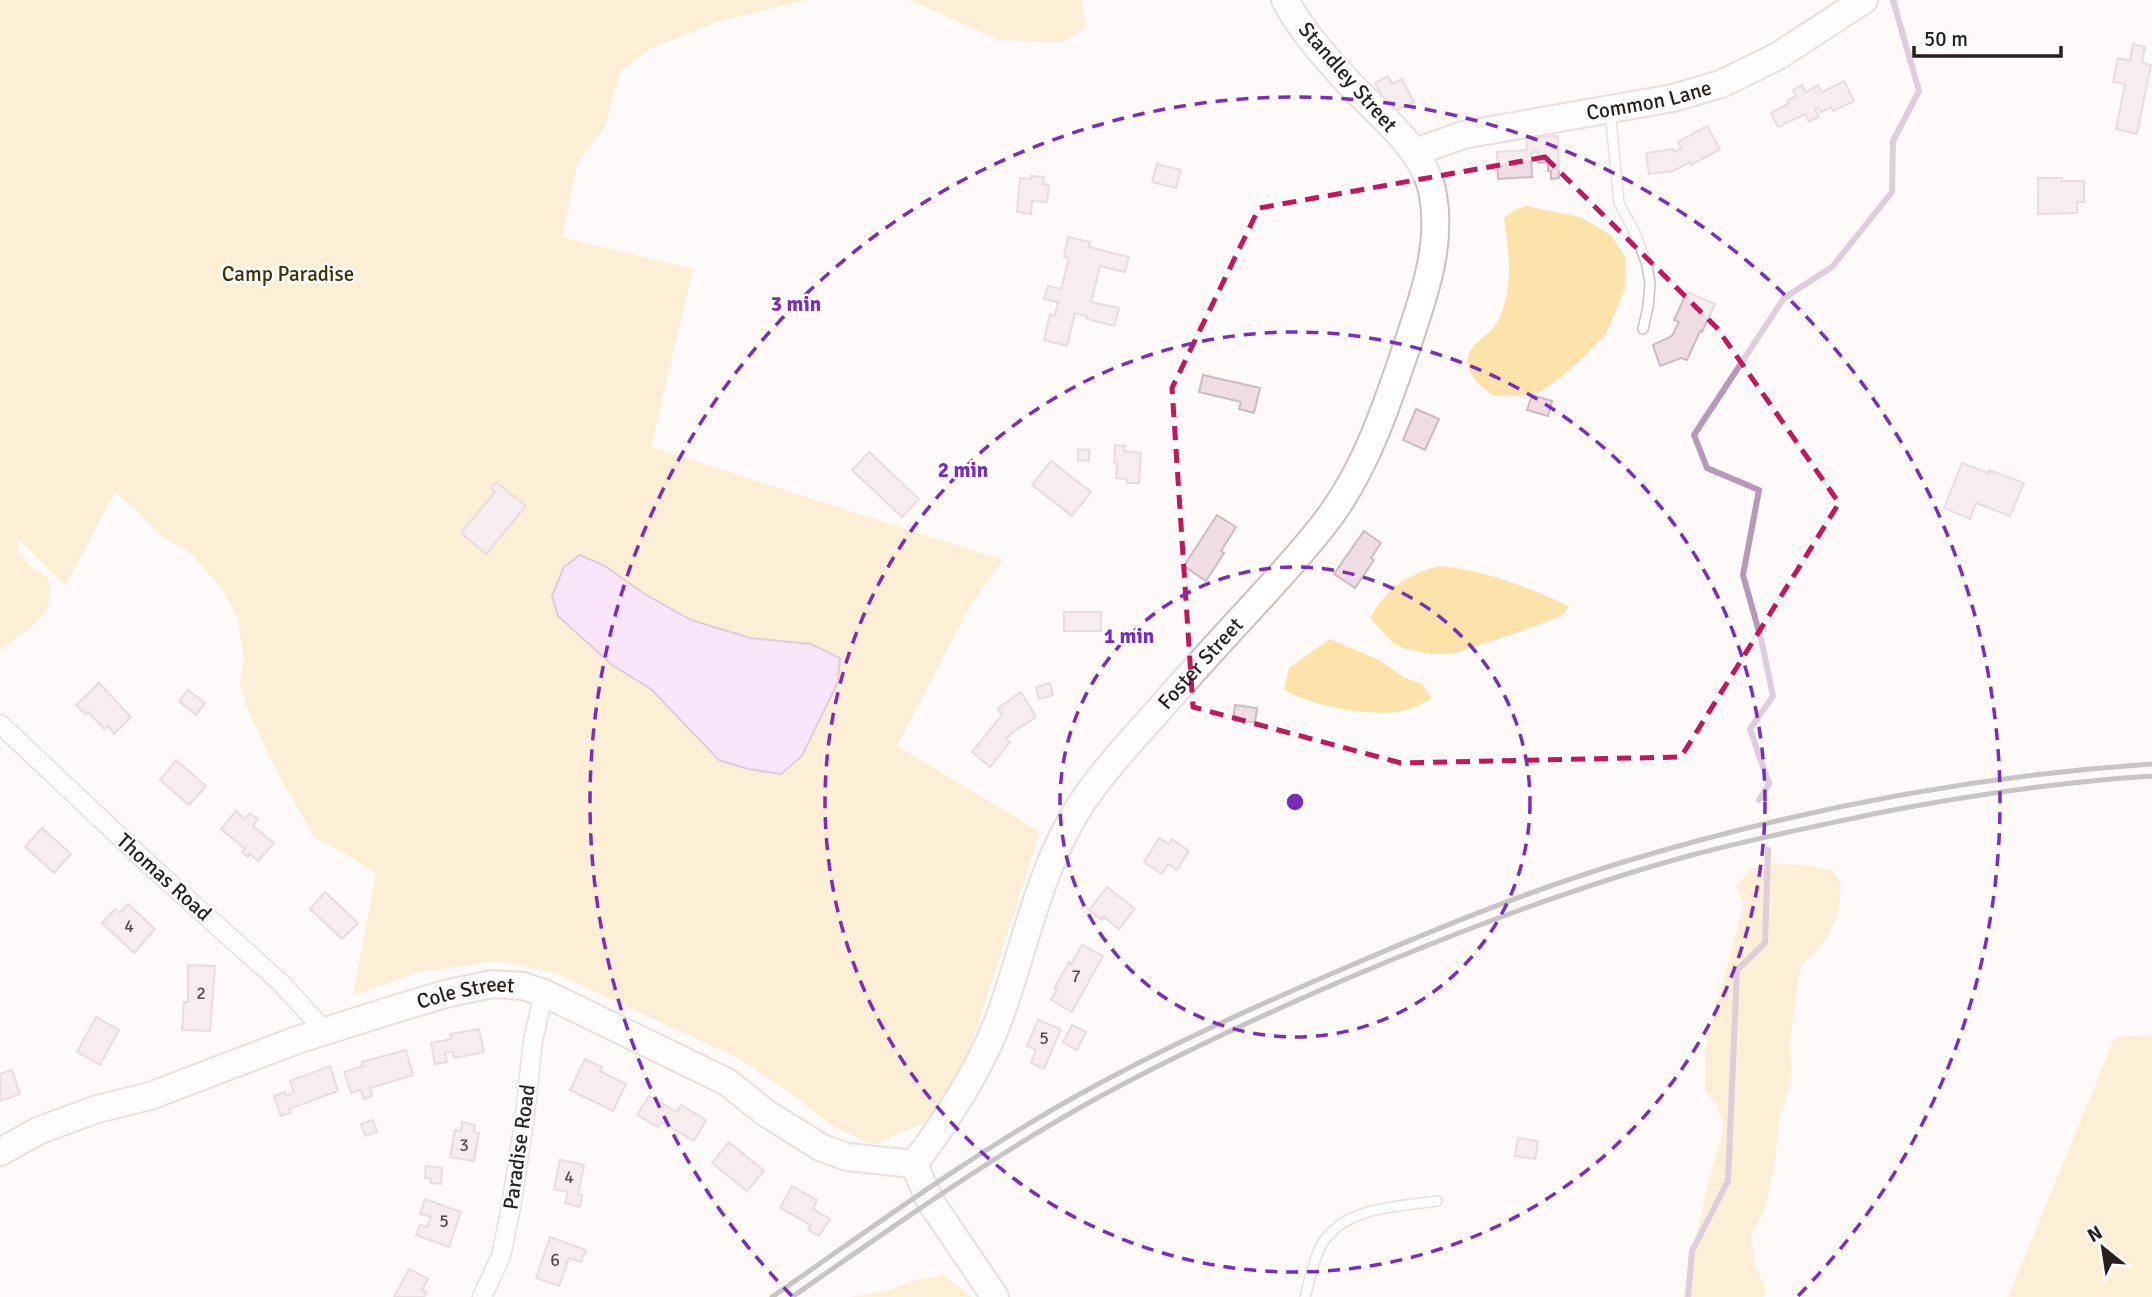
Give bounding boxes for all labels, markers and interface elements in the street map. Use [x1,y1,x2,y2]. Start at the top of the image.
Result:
scale bar [1914,14,2061,58]
street label: Standley Street [1293,17,1403,137]
text: 50 m [1924,26,1968,52]
street label: Common Lane [1584,74,1715,126]
park label: Camp Paradise [222,261,354,287]
text: 3 min [771,291,821,317]
text: 2 min [938,457,988,483]
street label: Foster Street [1152,612,1249,715]
text: 1 min [1104,623,1154,649]
centre of rings [1283,790,1307,814]
street label: Thomas Road [111,828,217,926]
house number: 4 [124,915,134,937]
house number: 7 [1071,965,1081,987]
street label: Cole Street [414,971,515,1015]
house number: 2 [196,982,206,1004]
house number: 5 [1039,1027,1049,1049]
street label: Paradise Road [497,1083,541,1211]
house number: 3 [459,1134,469,1156]
house number: 4 [564,1166,574,1188]
house number: 5 [439,1210,449,1232]
north arrow [2068,1213,2138,1283]
text: N [2083,1220,2107,1248]
house number: 6 [550,1249,560,1271]

